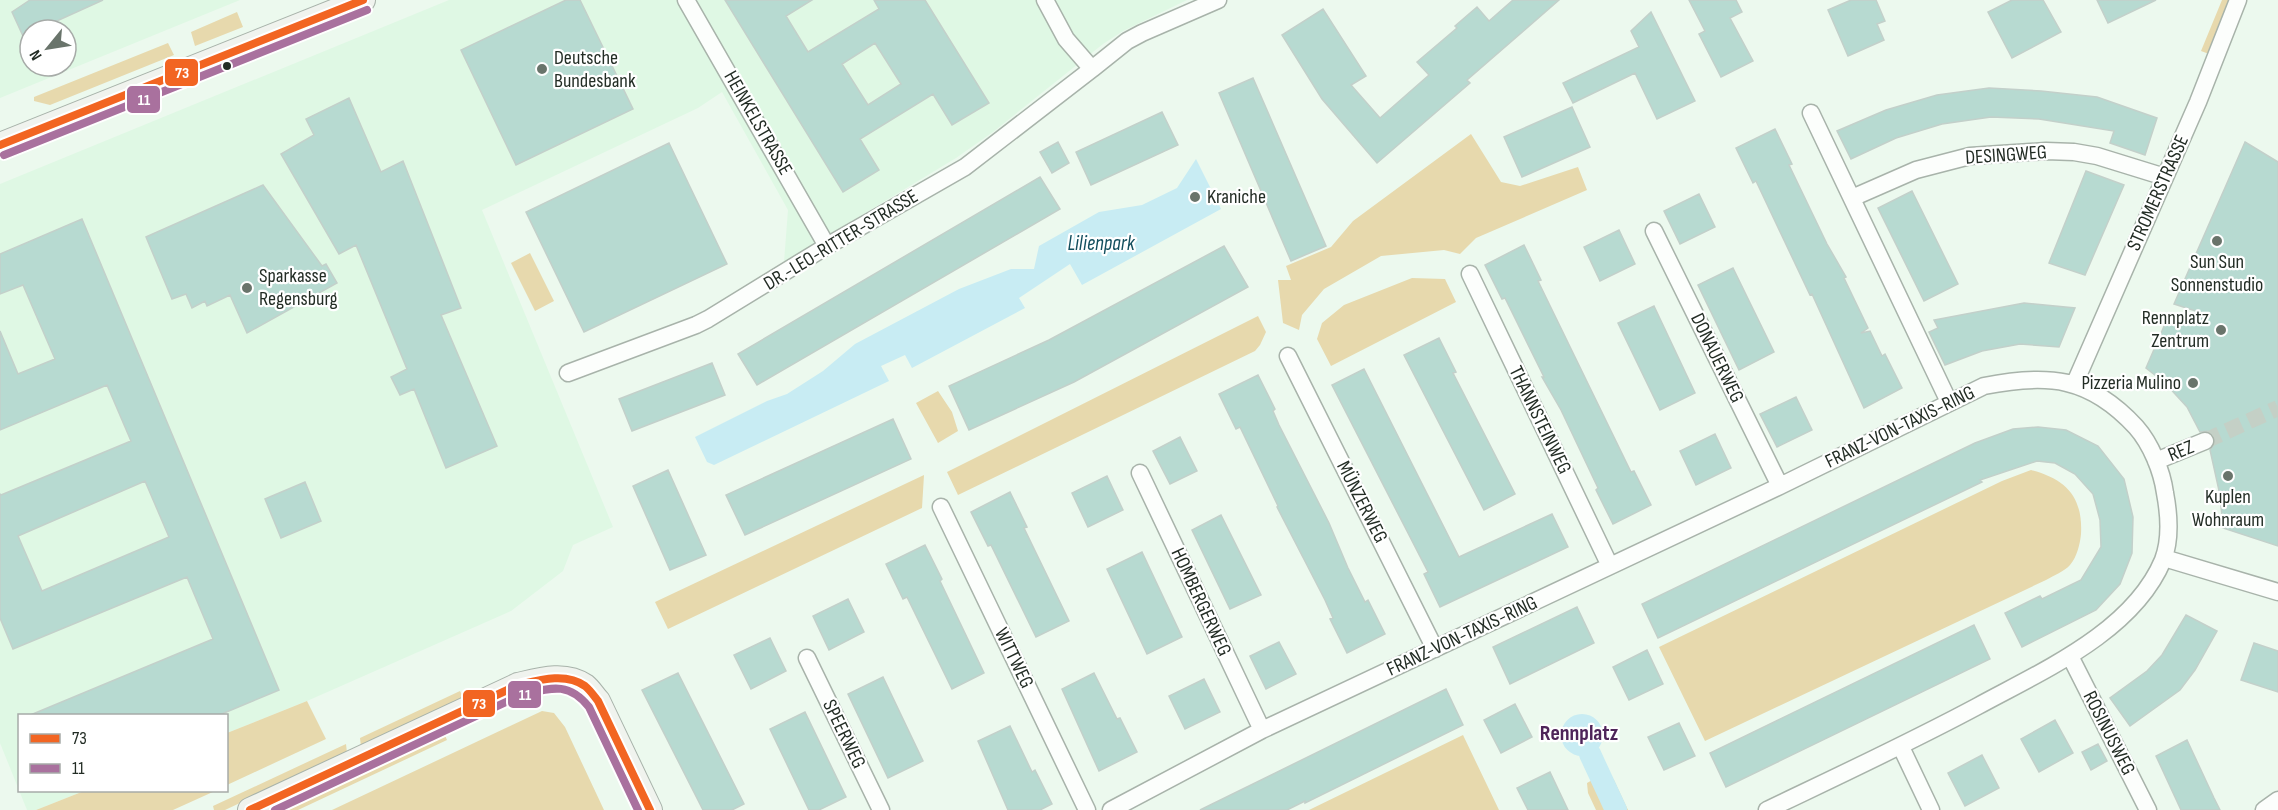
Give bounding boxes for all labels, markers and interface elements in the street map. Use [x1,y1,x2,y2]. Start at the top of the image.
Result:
north arrow [18,18,78,78]
text: N [26,46,47,63]
place label: Deutsche Bundesbank [554,46,636,93]
line badge: 73 [164,58,199,87]
unlabelled marker [221,60,233,72]
marker: Deutsche Bundesbank [535,62,549,76]
text: 73 [175,64,189,83]
street label: HEINKELSTRASSE [719,67,797,179]
line badge: 11 [126,85,161,114]
text: 11 [138,91,151,110]
street label: STROMERSTRASSE [2122,131,2194,255]
street label: DESINGWEG [1964,140,2048,170]
street label: DR.-LEO-RITTER-STRASSE [759,184,923,296]
place label: Kraniche [1207,185,1266,209]
marker: Kraniche [1188,190,1202,204]
water label: Lilienpark [1067,231,1136,256]
marker: Sun Sun Sonnenstudio [2210,234,2224,248]
place label: Sun Sun Sonnenstudio [2171,250,2263,297]
place label: Sparkasse Regensburg [259,264,338,311]
marker: Sparkasse Regensburg [240,281,254,295]
place label: Rennplatz Zentrum [2142,306,2209,353]
street label: DONAUERWEG [1685,309,1749,407]
marker: Rennplatz Zentrum [2214,323,2228,337]
street label: THANNSTEINWEG [1504,362,1576,478]
place label: Pizzeria Mulino [2081,371,2181,395]
marker: Pizzeria Mulino [2186,376,2200,390]
street label: FRANZ-VON-TAXIS-RING [1821,380,1979,474]
street label: REZ [2165,435,2197,467]
street label: MÜNZERWEG [1331,457,1393,547]
marker: Kuplen Wohnraum [2221,469,2235,483]
place label: Kuplen Wohnraum [2192,485,2264,532]
street label: HOMBERGERWEG [1166,544,1236,660]
street label: FRANZ-VON-TAXIS-RING [1383,591,1541,681]
street label: WITTWEG [989,624,1039,692]
line badge: 11 [507,680,542,709]
text: 11 [519,686,532,705]
street label: ROSINUSWEG [2078,687,2140,779]
line badge: 73 [462,689,496,718]
text: 73 [472,695,486,714]
street label: SPEERWEG [817,696,871,772]
legend [18,714,228,792]
district label: Rennplatz [1540,720,1619,747]
text: 73 [72,728,87,749]
text: 11 [72,758,85,779]

